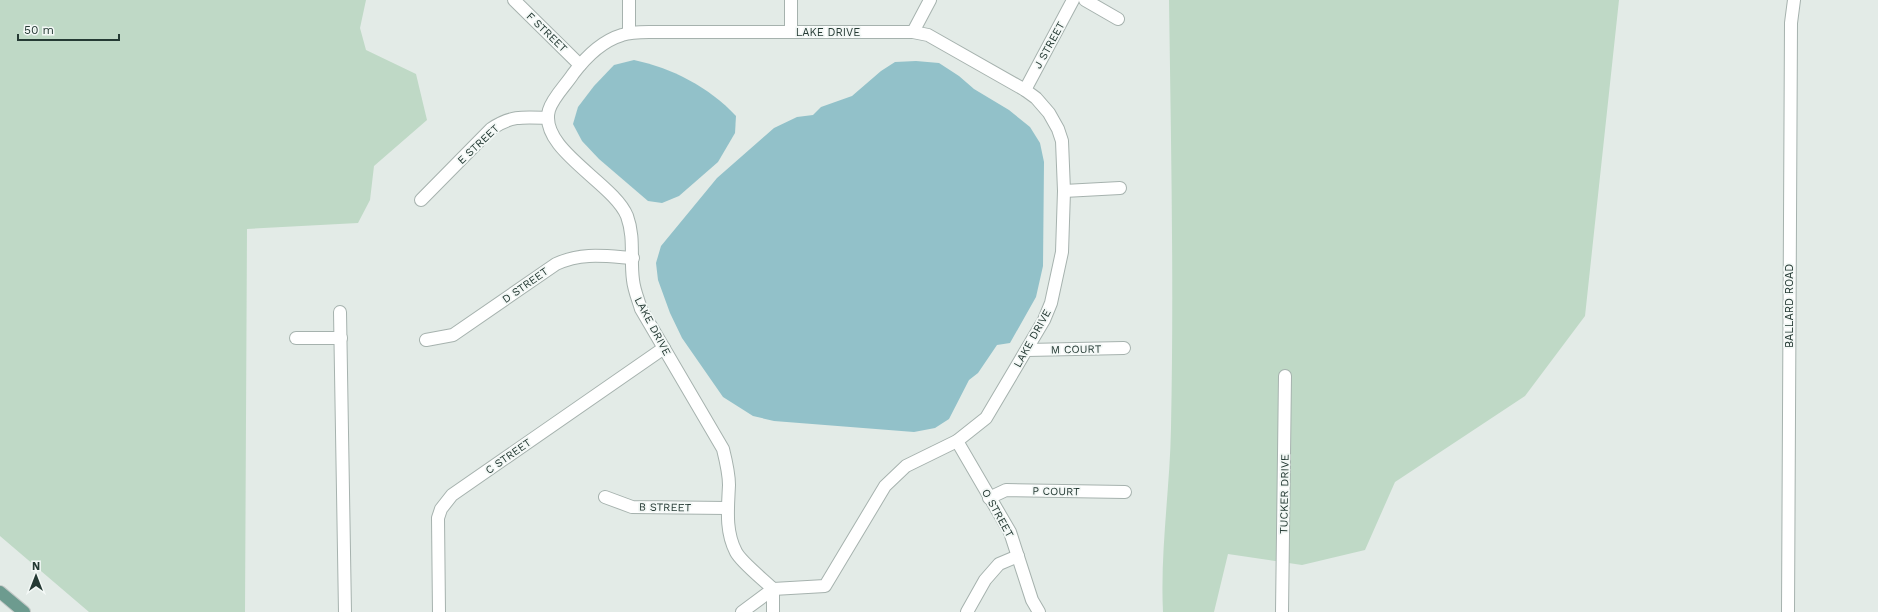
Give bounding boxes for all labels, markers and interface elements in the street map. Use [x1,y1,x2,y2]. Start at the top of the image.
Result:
street label: F STREET [524,10,570,55]
scale bar [18,16,119,42]
street label: J STREET [1031,19,1068,71]
text: 50 m [24,23,54,37]
street label: LAKE DRIVE [796,26,860,39]
street label: E STREET [455,122,502,167]
street label: BALLARD ROAD [1783,264,1796,348]
street label: D STREET [500,265,551,306]
street label: LAKE DRIVE [632,295,673,358]
street label: LAKE DRIVE [1011,307,1054,370]
street label: M COURT [1051,343,1102,356]
street label: C STREET [483,436,534,477]
street label: TUCKER DRIVE [1277,454,1292,534]
street label: P COURT [1032,485,1080,498]
street label: O STREET [979,487,1016,540]
street label: B STREET [639,501,692,514]
north arrow [16,556,56,596]
text: N [32,560,40,573]

